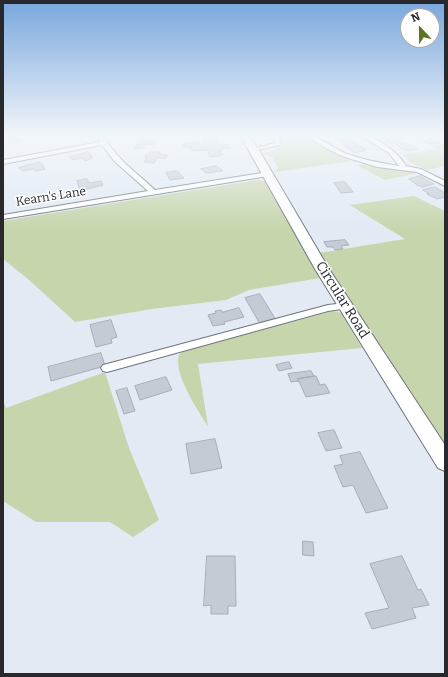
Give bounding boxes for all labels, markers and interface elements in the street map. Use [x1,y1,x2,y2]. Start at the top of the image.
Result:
north arrow [400,8,440,48]
text: N [409,10,422,25]
street label: Kearn's Lane [15,184,87,210]
street label: Circular Road [312,258,372,342]

